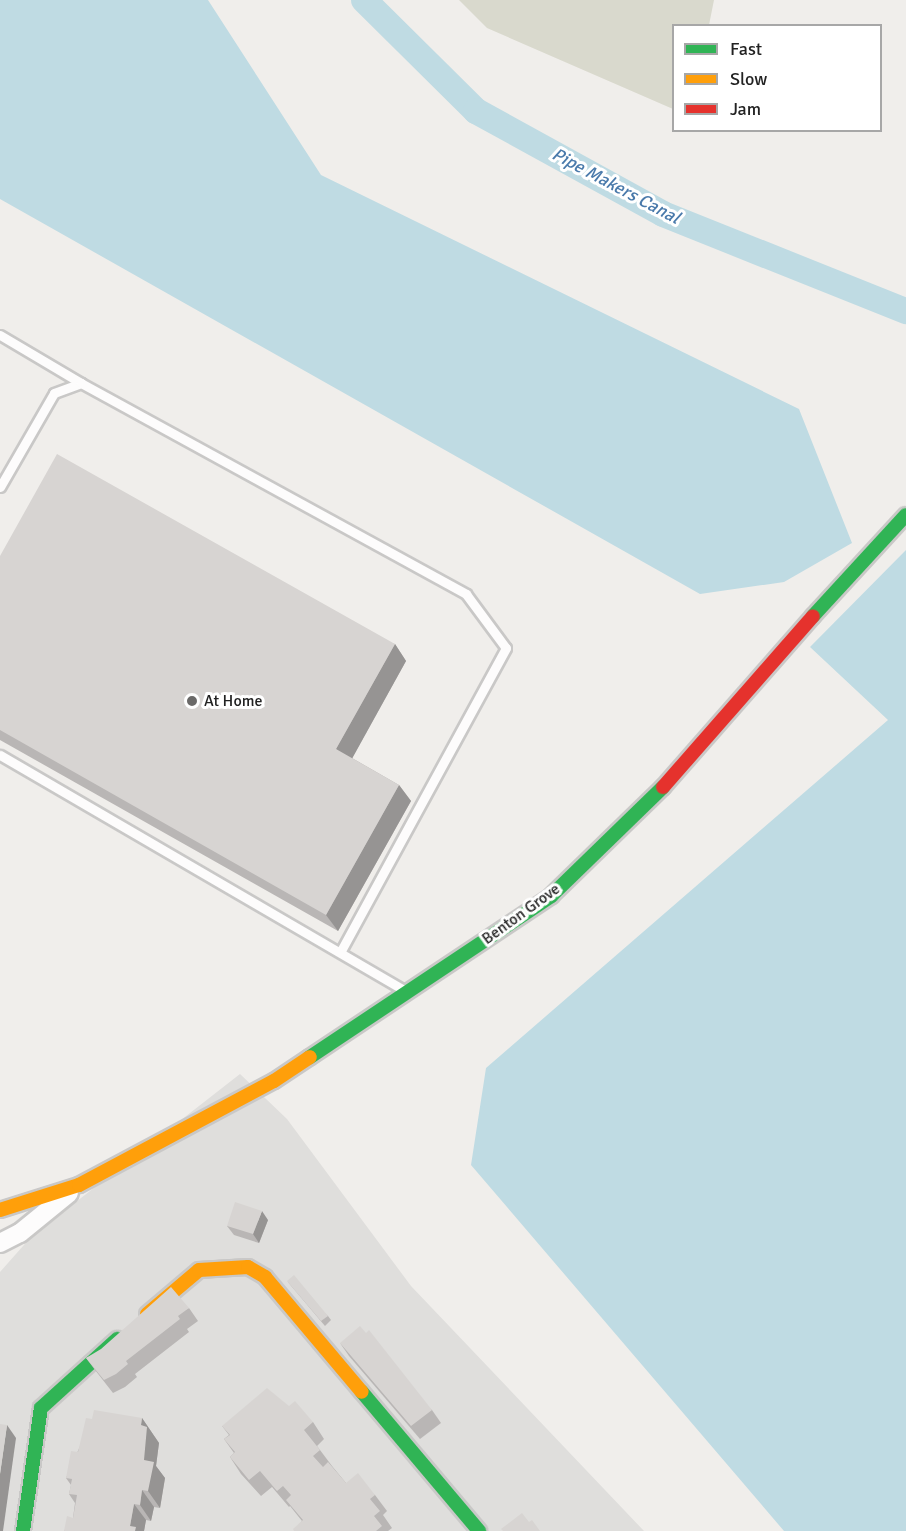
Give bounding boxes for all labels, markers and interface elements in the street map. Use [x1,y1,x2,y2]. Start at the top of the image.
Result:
legend [672,24,882,132]
text: Fast [730,38,762,60]
text: Slow [730,68,767,90]
text: Jam [730,98,761,120]
water label: Pipe Makers Canal [548,143,684,229]
place label: At Home [204,691,262,711]
marker: At Home [185,694,199,708]
street label: Benton Grove [478,879,564,949]

